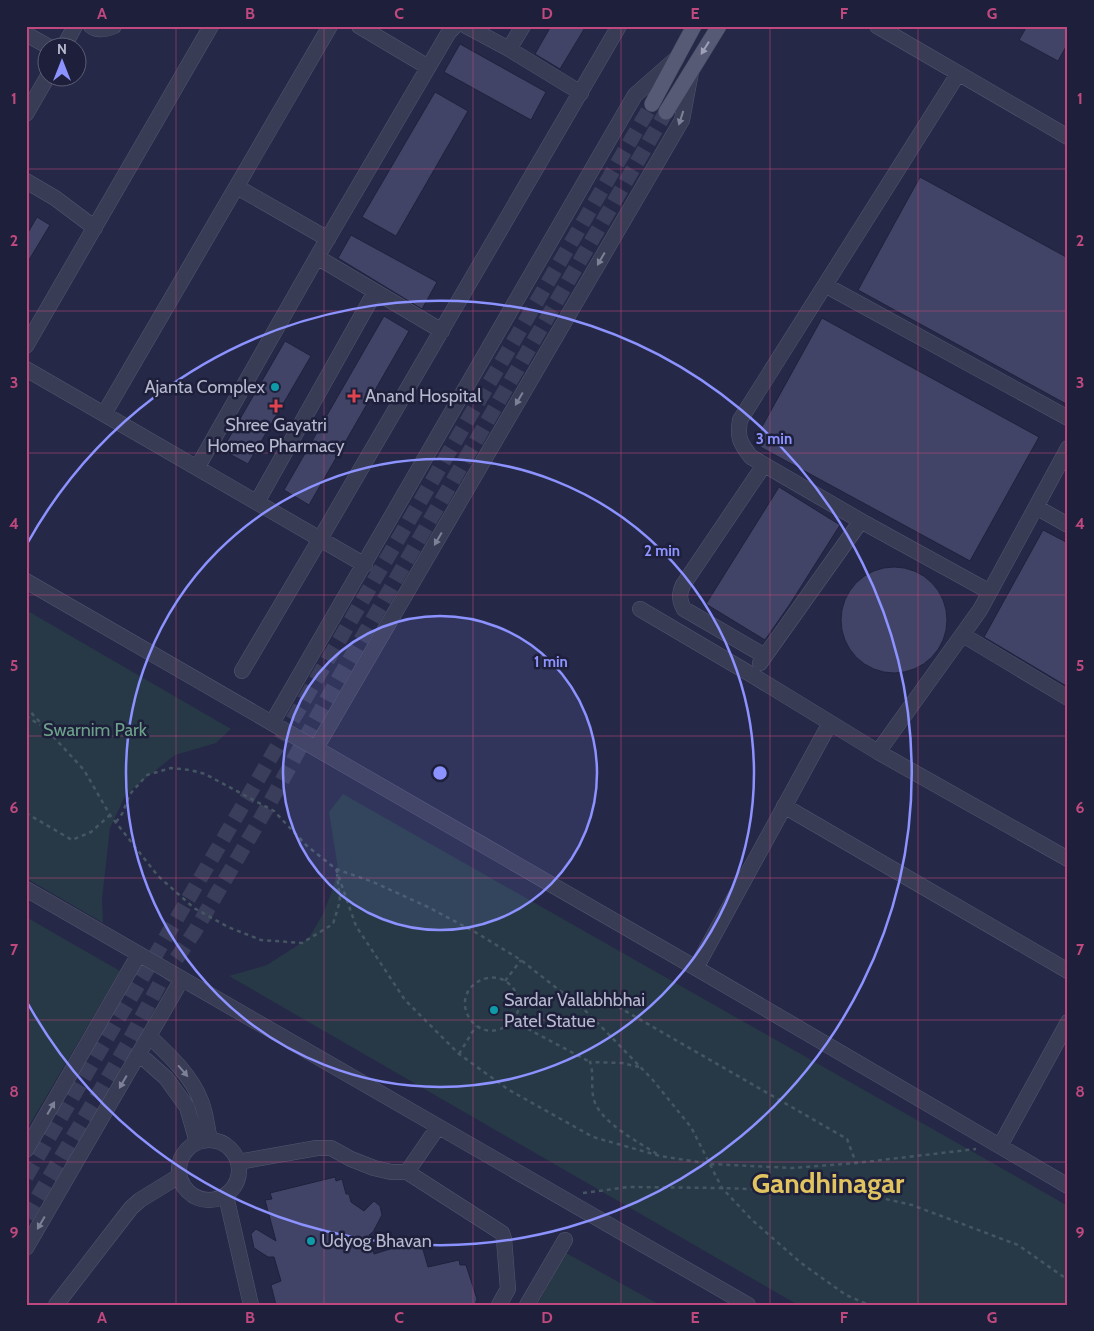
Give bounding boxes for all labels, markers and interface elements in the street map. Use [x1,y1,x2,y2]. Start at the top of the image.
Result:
text: A [97,4,107,23]
text: B [245,4,255,23]
text: C [394,4,404,23]
text: D [541,4,553,23]
text: E [690,4,700,23]
text: F [840,4,849,23]
text: G [987,4,997,23]
north arrow [38,38,88,88]
text: N [57,40,67,58]
one-way arrow [701,42,710,55]
text: 1 [11,89,17,108]
text: 1 [1077,89,1083,108]
one-way arrow [677,110,684,125]
text: 2 [10,231,18,250]
text: 2 [1076,231,1084,250]
one-way arrow [597,251,605,266]
text: 3 [10,373,18,392]
text: 3 [1076,373,1084,392]
place label: Ajanta Complex [144,376,265,398]
marker: Ajanta Complex [269,381,281,393]
place label: Anand Hospital [365,385,482,407]
marker: Anand Hospital [347,389,361,403]
one-way arrow [515,392,524,406]
marker: Shree Gayatri Homeo Pharmacy [270,400,282,412]
place label: Shree Gayatri Homeo Pharmacy [207,414,345,457]
text: 3 min [756,430,792,448]
text: 4 [9,514,19,533]
text: 4 [1075,514,1085,533]
one-way arrow [433,533,442,546]
text: 2 min [644,542,680,560]
text: 1 min [534,653,568,671]
text: 5 [10,656,18,675]
text: 5 [1076,656,1084,675]
park label: Swarnim Park [43,719,148,741]
centre of rings [431,764,449,782]
text: 6 [10,798,19,817]
text: 6 [1076,798,1085,817]
text: 7 [10,940,19,959]
text: 7 [1076,940,1085,959]
place label: Sardar Vallabhbhai Patel Statue [504,989,645,1032]
marker: Sardar Vallabhbhai Patel Statue [488,1004,500,1016]
one-way arrow [177,1065,188,1078]
one-way arrow [118,1076,127,1089]
text: 8 [9,1082,19,1101]
text: 8 [1075,1082,1085,1101]
one-way arrow [46,1101,55,1115]
district label: Gandhinagar [752,1166,905,1200]
one-way arrow [37,1215,45,1230]
text: 9 [10,1223,19,1242]
text: 9 [1076,1223,1085,1242]
place label: Udyog Bhavan [321,1230,432,1252]
marker: Udyog Bhavan [305,1235,317,1247]
text: A [97,1308,107,1327]
text: B [245,1308,255,1327]
text: C [394,1308,404,1327]
text: D [541,1308,553,1327]
text: E [690,1308,700,1327]
text: F [840,1308,849,1327]
text: G [987,1308,997,1327]

